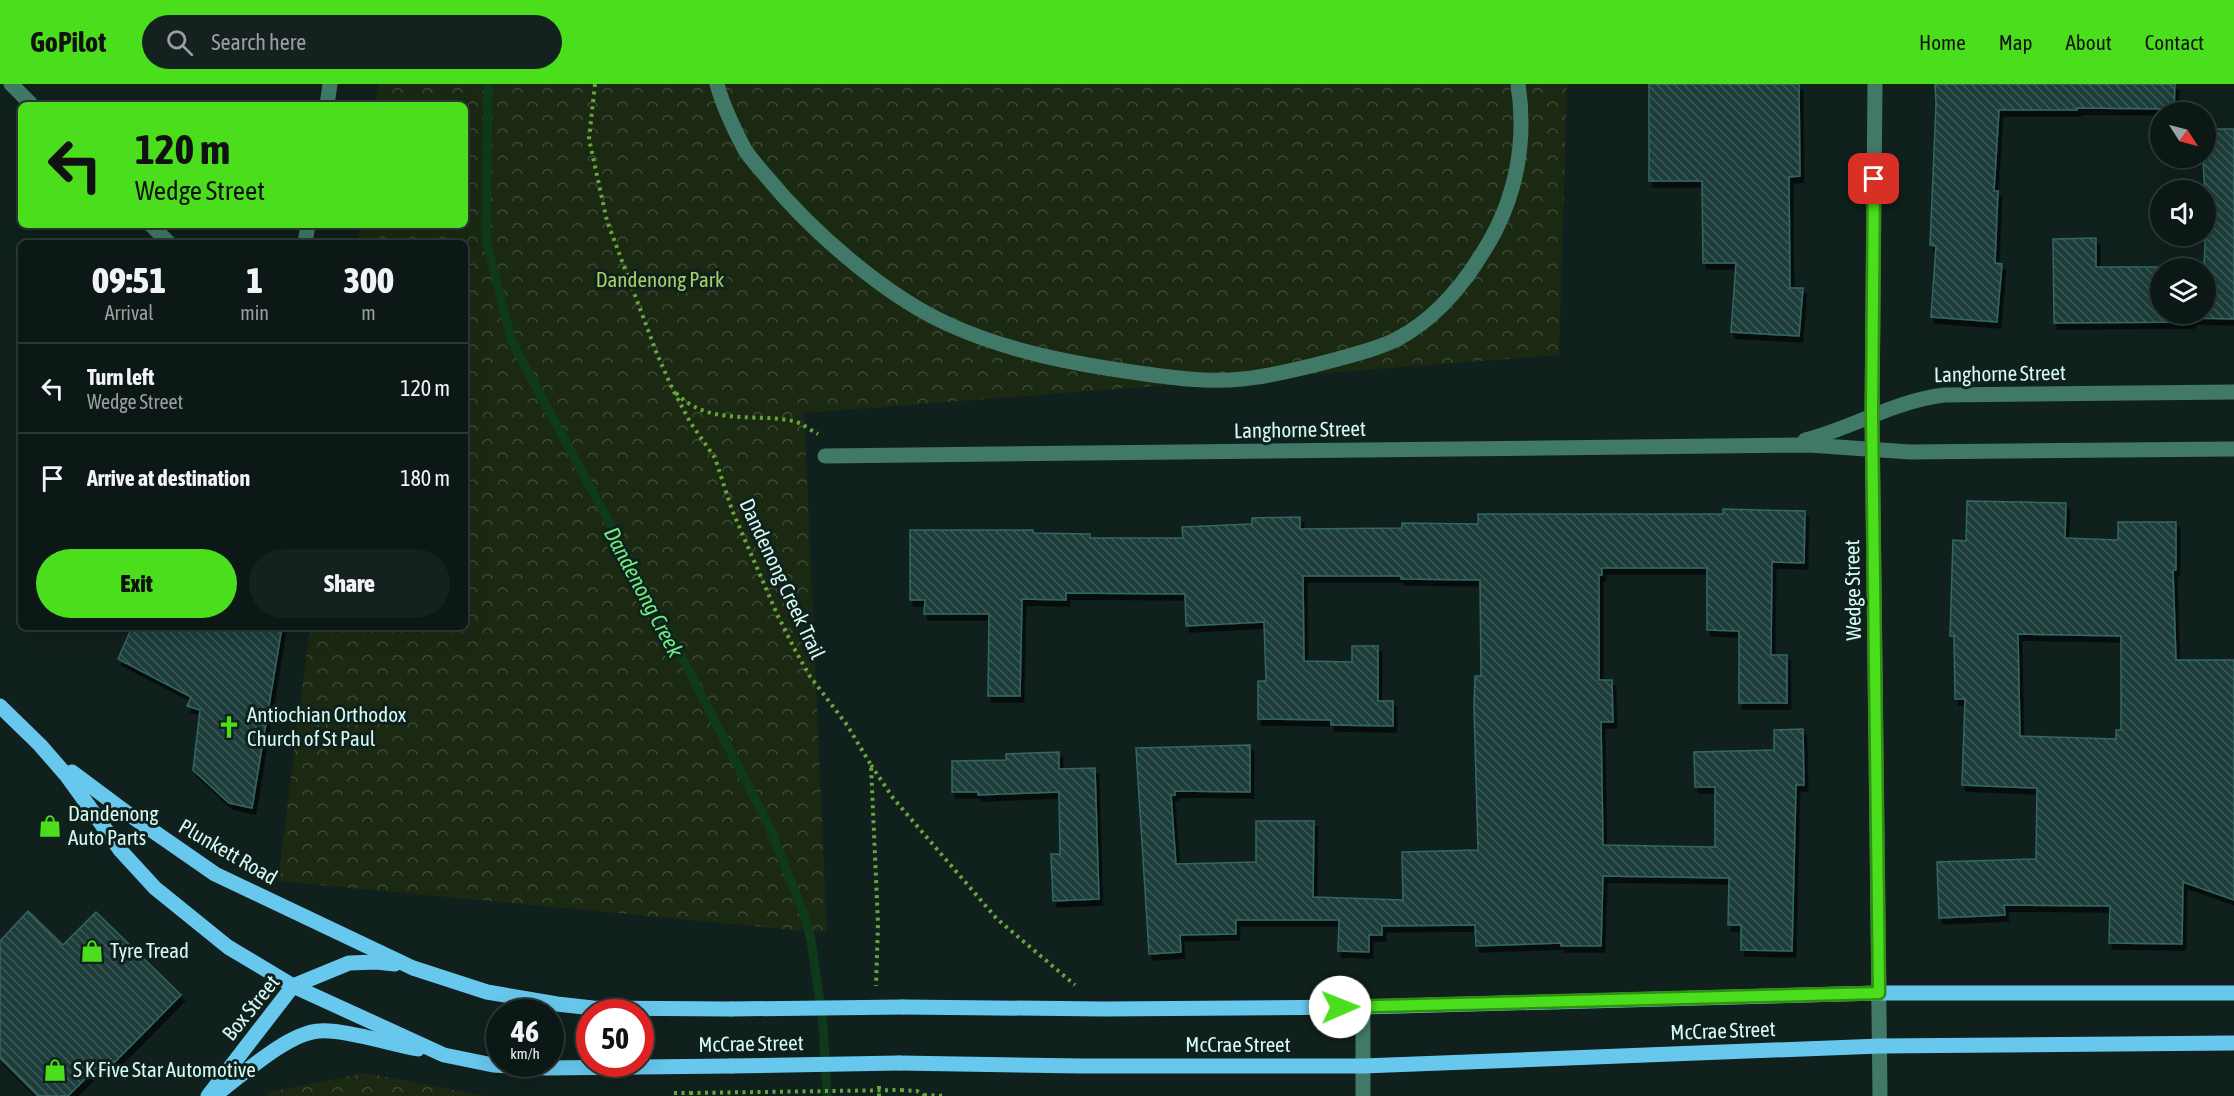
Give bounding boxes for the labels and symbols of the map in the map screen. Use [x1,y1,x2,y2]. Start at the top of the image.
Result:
north arrow [2150,102,2216,168]
pin [1848,153,1899,204]
park label: Dandenong Park [596,267,724,291]
street label: Langhorne Street [1934,360,2066,386]
street label: Langhorne Street [1234,416,1366,442]
street label: Dandenong Creek Trail [735,495,831,663]
water label: Dandenong Creek [599,522,689,662]
street label: Wedge Street [1839,539,1865,641]
place label: Antiochian Orthodox Church of St Paul [247,702,407,750]
church icon: Antiochian Orthodox Church of St Paul [216,714,242,740]
place label: Dandenong Auto Parts [68,801,158,849]
shop icon: Dandenong Auto Parts [37,813,63,839]
street label: Plunkett Road [175,813,282,889]
shop icon: Tyre Tread [79,938,105,964]
place label: Tyre Tread [110,938,189,962]
street label: Box Street [217,970,284,1045]
position arrow [1308,975,1372,1039]
speed limit sign: 50 [576,999,654,1077]
street label: McCrae Street [1670,1016,1776,1044]
street label: McCrae Street [698,1030,804,1056]
street label: McCrae Street [1185,1032,1291,1056]
shop icon: S K Five Star Automotive [42,1057,68,1083]
place label: S K Five Star Automotive [73,1057,256,1081]

